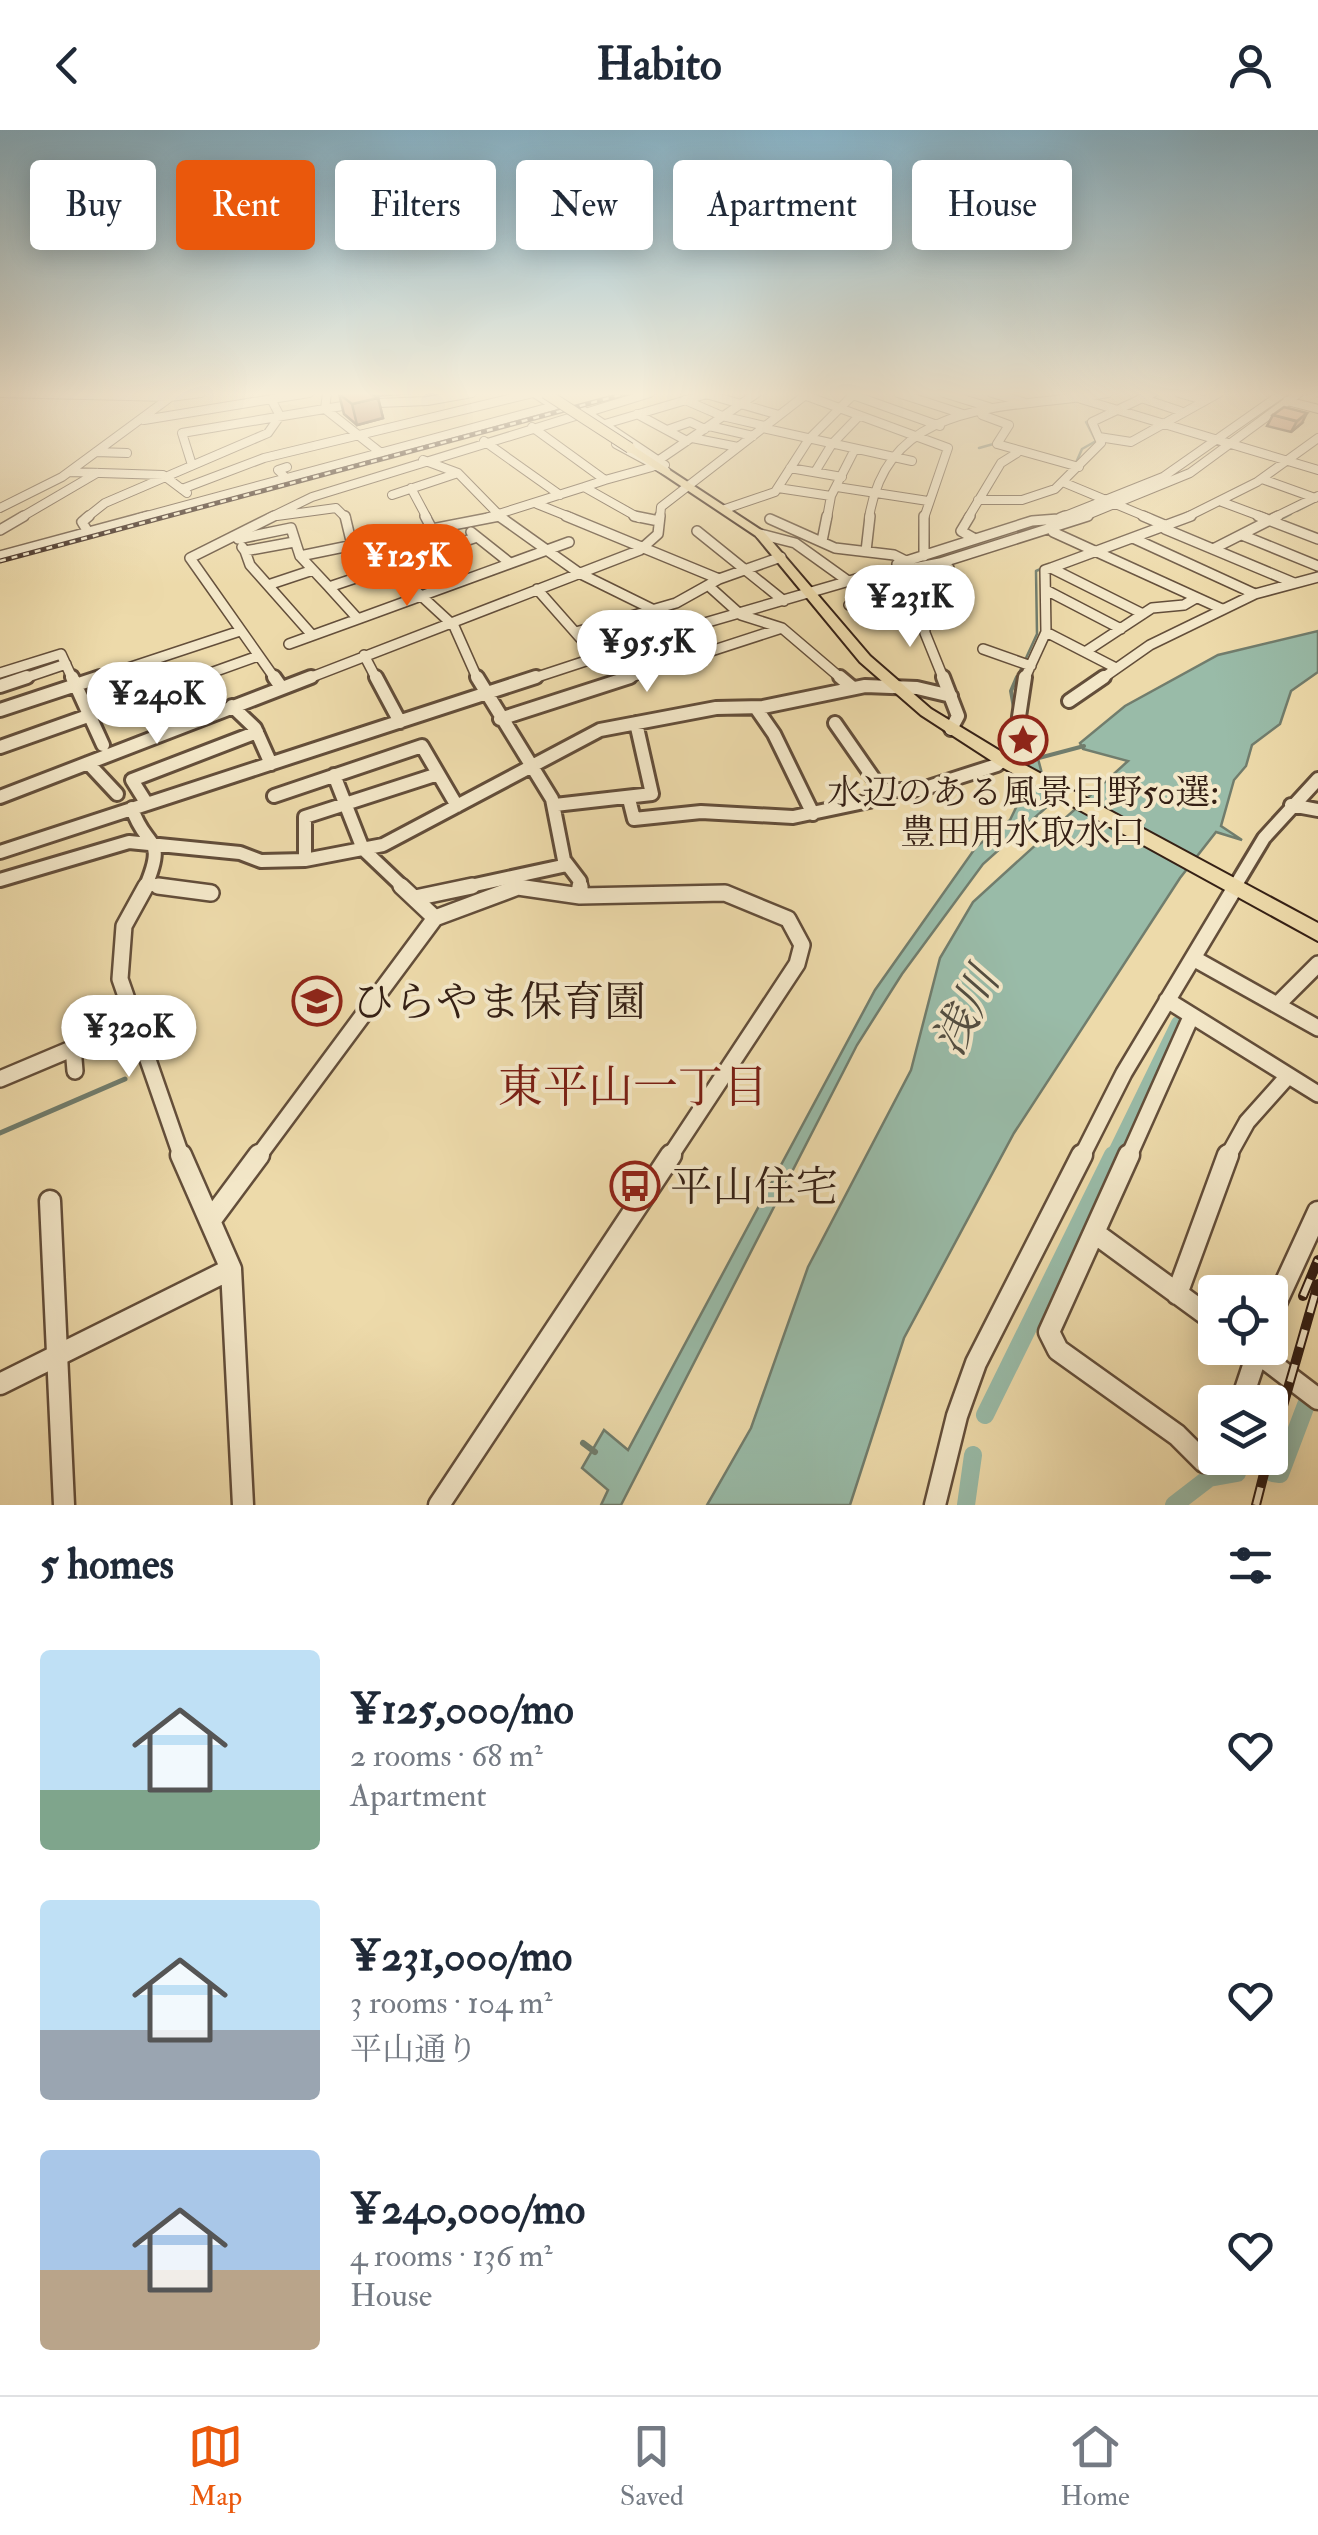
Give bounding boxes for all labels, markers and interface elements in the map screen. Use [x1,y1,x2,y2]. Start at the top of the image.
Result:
text: Habito [596,37,722,93]
icon: back [40,38,95,93]
icon: person [1223,38,1278,93]
chip: Buy [30,160,156,250]
chip: Rent [176,160,315,250]
chip: Filters [335,160,496,250]
chip: New [516,160,653,250]
chip: Apartment [673,160,892,250]
chip: House [912,160,1072,250]
pin: ¥125K [337,524,477,609]
text: ¥125K [363,536,451,576]
pin: ¥231K [840,565,980,650]
text: ¥231K [867,577,953,617]
pin: ¥95.5K [566,610,728,695]
text: ¥95.5K [599,622,695,662]
pin: ¥240K [87,662,227,747]
text: ¥240K [109,674,205,714]
place icon: 水辺のある風景日野50選: 豊田用水取水口 [997,714,1049,766]
place label: 水辺のある風景日野50選: 豊田用水取水口 [827,771,1219,855]
water label: 浅川 [921,955,1014,1065]
school or university icon: ひらやま保育園 [291,975,343,1027]
place label: ひらやま保育園 [352,977,646,1029]
pin: ¥320K [59,995,199,1080]
text: ¥320K [83,1007,175,1047]
district label: 東平山一丁目 [498,1060,768,1116]
bus stop icon: 平山住宅 [609,1160,661,1212]
place label: 平山住宅 [670,1162,838,1214]
map controls [1198,1275,1288,1475]
button: locate [1198,1275,1288,1365]
button: layers [1198,1385,1288,1475]
icon: filters [1223,1538,1278,1593]
text: 5 homes [40,1539,174,1591]
text: ¥125,000/mo [350,1684,574,1736]
icon: home [120,1690,240,1810]
icon: heart [1223,1723,1278,1778]
text: 2 rooms · 68 m² [350,1736,543,1776]
text: Apartment [350,1776,487,1816]
text: ¥231,000/mo [350,1931,572,1983]
icon: home [120,1940,240,2060]
icon: heart [1223,1973,1278,2028]
text: 3 rooms · 104 m² [350,1983,553,2023]
text: 平山通り [350,2030,478,2070]
text: ¥240,000/mo [350,2184,585,2236]
icon: home [120,2190,240,2310]
icon: heart [1223,2223,1278,2278]
text: 4 rooms · 136 m² [350,2236,553,2276]
text: House [350,2276,432,2316]
tab: Map [188,2419,243,2514]
tab: Saved [620,2419,684,2514]
tab: Home [1060,2419,1130,2514]

